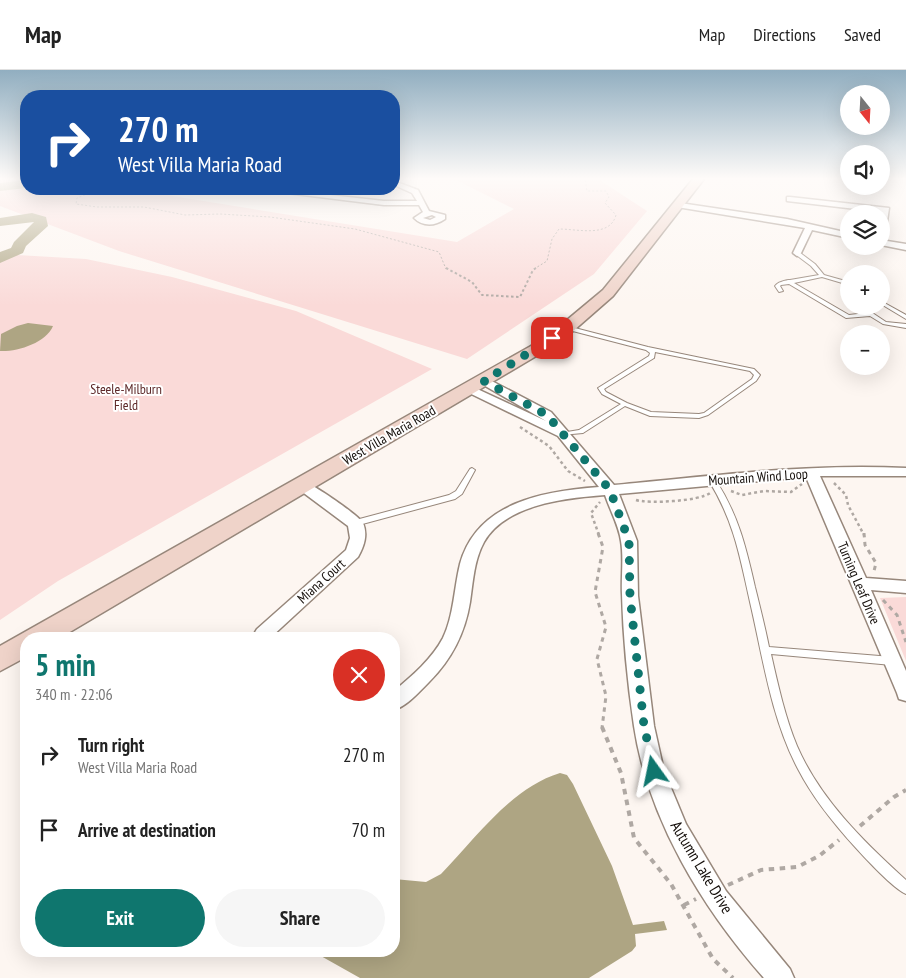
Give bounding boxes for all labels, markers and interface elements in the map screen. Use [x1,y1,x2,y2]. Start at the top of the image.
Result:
text: Map [25,19,62,50]
text: Map [699,23,725,46]
text: Directions [753,23,816,46]
text: Saved [844,23,881,46]
north arrow [840,85,890,135]
map controls [840,85,890,375]
text: 270 m [118,106,199,152]
icon: right [35,110,100,175]
button: sound [840,145,890,195]
text: West Villa Maria Road [118,150,282,178]
button: layers [840,205,890,255]
button: + [840,265,890,315]
pin [531,317,573,359]
icon: arrive [538,324,566,352]
button: − [840,325,890,375]
park label: Steele-Milburn Field [90,380,162,414]
street label: West Villa Maria Road [339,401,439,469]
street label: Mountain Wind Loop [708,465,808,489]
street label: Turning Leaf Drive [834,539,885,627]
street label: Miana Court [293,555,349,607]
text: 5 min [35,645,96,684]
button: close [333,649,385,701]
text: 340 m · 22:06 [35,684,113,704]
text: Turn right [78,733,144,757]
icon: right [35,741,63,769]
text: 270 m [343,743,385,767]
position arrow [627,744,679,796]
text: West Villa Maria Road [78,757,197,777]
icon: arrive [35,816,63,844]
street label: Autumn Lake Drive [666,817,738,917]
text: Arrive at destination [78,818,216,842]
text: 70 m [352,818,385,842]
button: Exit [35,889,205,947]
button: Share [215,889,385,947]

